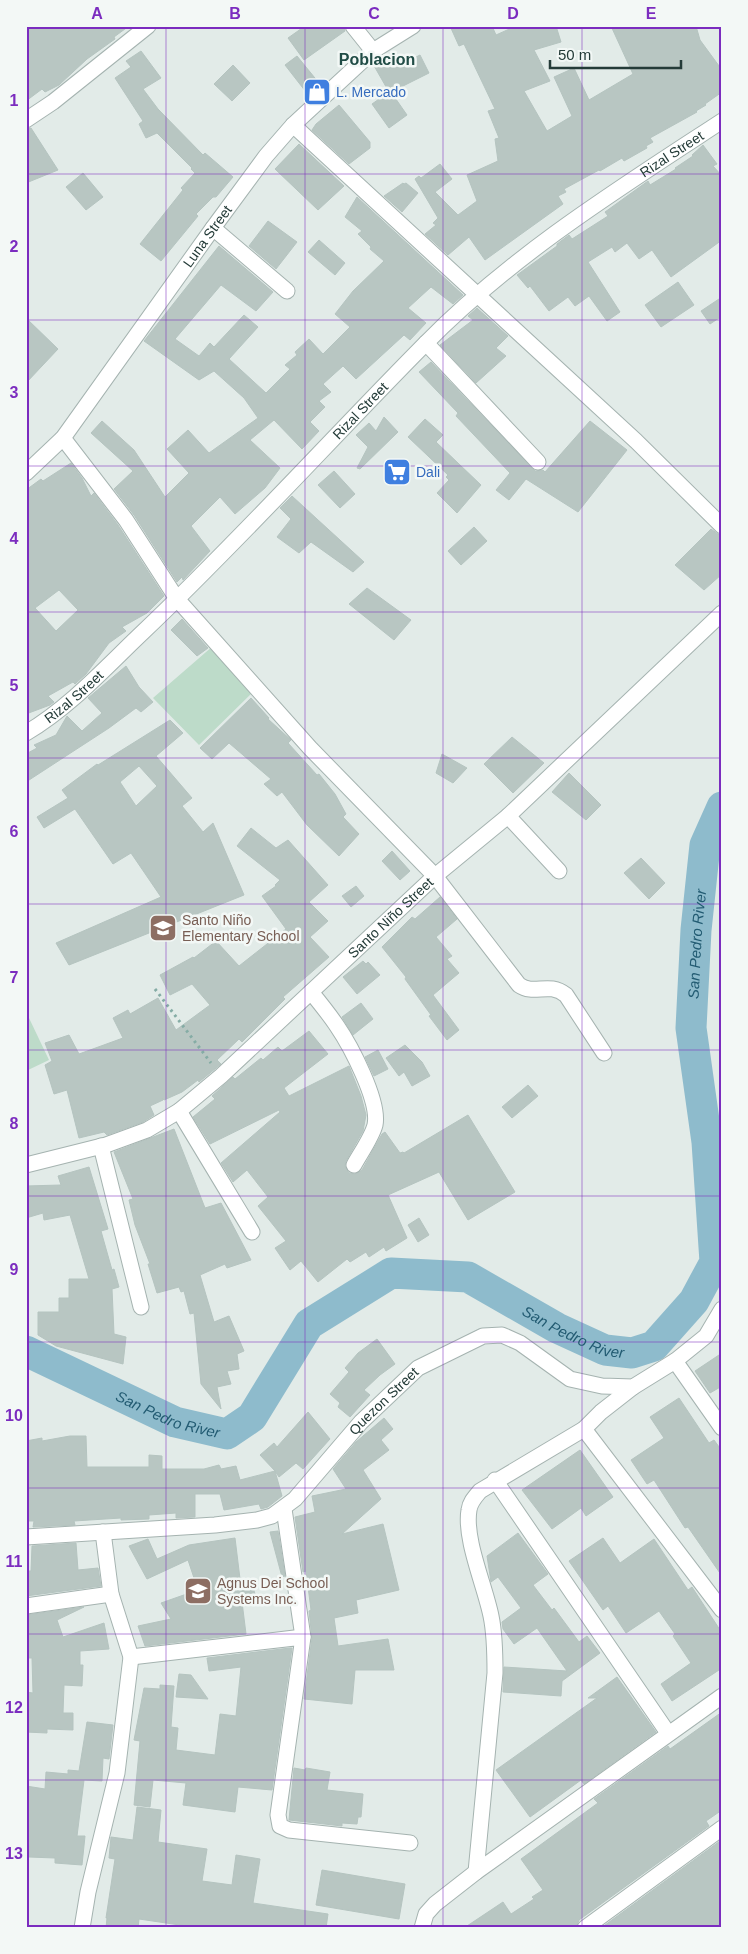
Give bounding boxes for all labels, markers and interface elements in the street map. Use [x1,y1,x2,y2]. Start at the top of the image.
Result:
text: A [91,5,103,22]
text: B [229,5,241,22]
text: C [368,5,380,22]
text: D [507,5,519,22]
text: E [646,5,657,22]
scale bar [550,38,682,70]
text: 50 m [558,46,591,63]
district label: Poblacion [339,51,415,68]
shop icon: L. Mercado [302,77,332,107]
place label: L. Mercado [336,84,406,100]
text: 1 [10,92,19,109]
street label: Rizal Street [637,127,706,180]
street label: Luna Street [180,202,235,270]
text: 2 [10,238,19,255]
street label: Rizal Street [329,379,391,442]
text: 3 [10,384,19,401]
supermarket icon: Dali [382,457,412,487]
place label: Dali [416,464,440,480]
text: 4 [10,530,19,547]
street label: Rizal Street [41,667,107,726]
text: 5 [10,677,19,694]
text: 6 [10,823,19,840]
street label: Santo Niño Street [345,874,436,961]
water label: San Pedro River [684,887,709,999]
place label: Santo Niño Elementary School [182,912,300,944]
school or university icon: Santo Niño Elementary School [148,913,178,943]
text: 7 [10,969,19,986]
text: 8 [10,1115,19,1132]
text: 9 [10,1261,19,1278]
water label: San Pedro River [520,1302,626,1361]
street label: Quezon Street [346,1364,422,1438]
water label: San Pedro River [113,1387,223,1441]
text: 10 [5,1407,23,1424]
text: 11 [6,1553,23,1570]
place label: Agnus Dei School Systems Inc. [217,1575,328,1607]
school or university icon: Agnus Dei School Systems Inc. [183,1576,213,1606]
text: 12 [5,1699,23,1716]
text: 13 [5,1845,23,1862]

